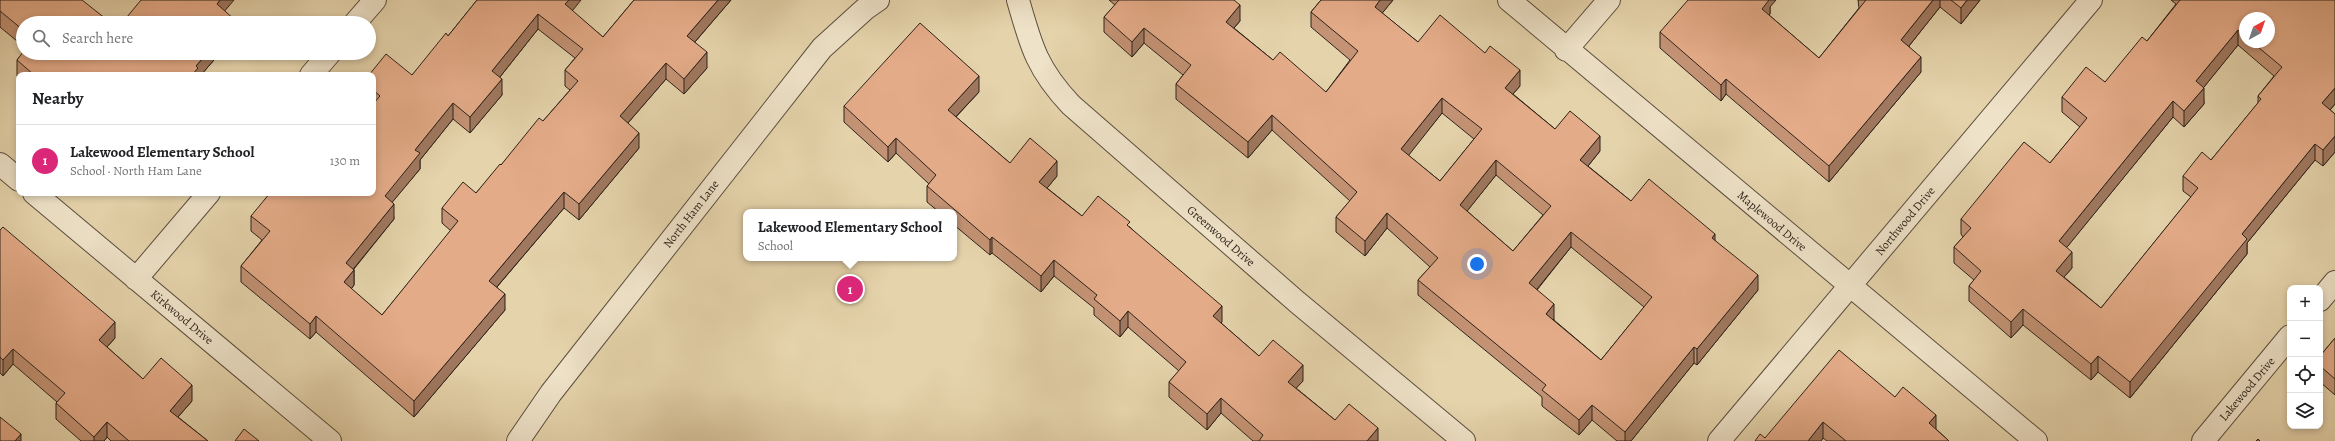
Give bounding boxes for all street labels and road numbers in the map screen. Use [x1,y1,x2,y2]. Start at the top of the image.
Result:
street label: North Ham Lane [659,177,723,251]
street label: Northwood Drive [1872,183,1938,259]
street label: Maplewood Drive [1734,187,1810,255]
street label: Greenwood Drive [1184,202,1258,270]
street label: Kirkwood Drive [147,286,217,348]
street label: Lakewood Drive [2216,354,2278,424]

